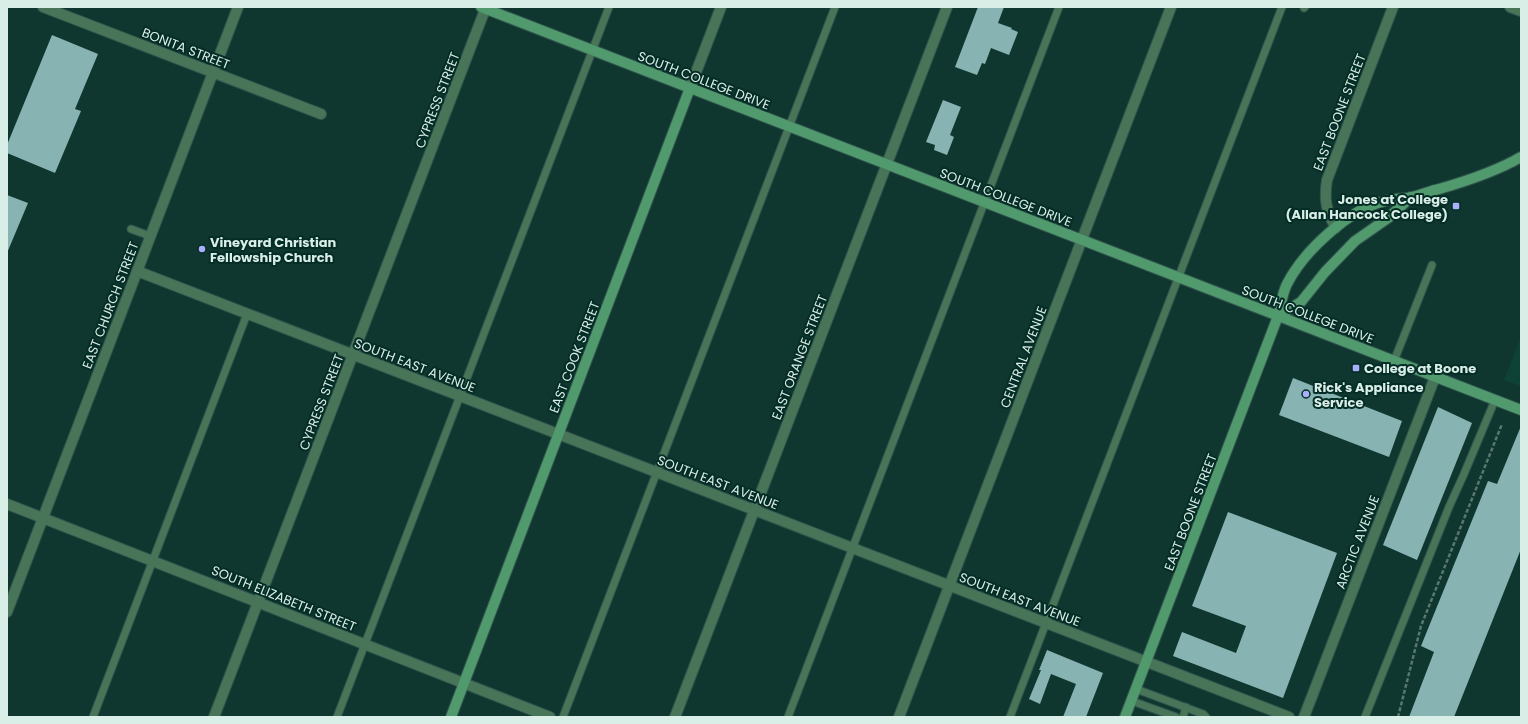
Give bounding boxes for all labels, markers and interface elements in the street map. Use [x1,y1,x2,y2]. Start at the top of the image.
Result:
street label: BONITA STREET [139,23,233,74]
street label: SOUTH COLLEGE DRIVE [635,46,773,114]
street label: CYPRESS STREET [410,49,465,151]
street label: EAST BOONE STREET [1308,51,1371,174]
street label: SOUTH COLLEGE DRIVE [937,163,1075,231]
place label: Jones at College (Allan Hancock College) [1285,190,1448,224]
marker: Jones at College (Allan Hancock College) [1451,201,1461,211]
place label: Vineyard Christian Fellowship Church [210,233,337,267]
street label: EAST CHURCH STREET [77,239,143,371]
marker: Vineyard Christian Fellowship Church [197,244,207,254]
street label: SOUTH COLLEGE DRIVE [1239,280,1377,348]
street label: EAST ORANGE STREET [767,292,832,423]
street label: EAST COOK STREET [544,299,605,416]
street label: CENTRAL AVENUE [995,304,1052,411]
street label: SOUTH EAST AVENUE [351,334,478,397]
street label: CYPRESS STREET [294,351,349,453]
place label: College at Boone [1364,359,1476,378]
marker: College at Boone [1351,363,1361,373]
place label: Rick's Appliance Service [1314,378,1423,412]
marker: Rick's Appliance Service [1301,389,1311,399]
street label: SOUTH EAST AVENUE [654,451,781,514]
street label: EAST BOONE STREET [1159,451,1222,574]
street label: ARCTIC AVENUE [1331,492,1384,592]
street label: SOUTH ELIZABETH STREET [209,561,359,636]
street label: SOUTH EAST AVENUE [956,568,1083,631]

